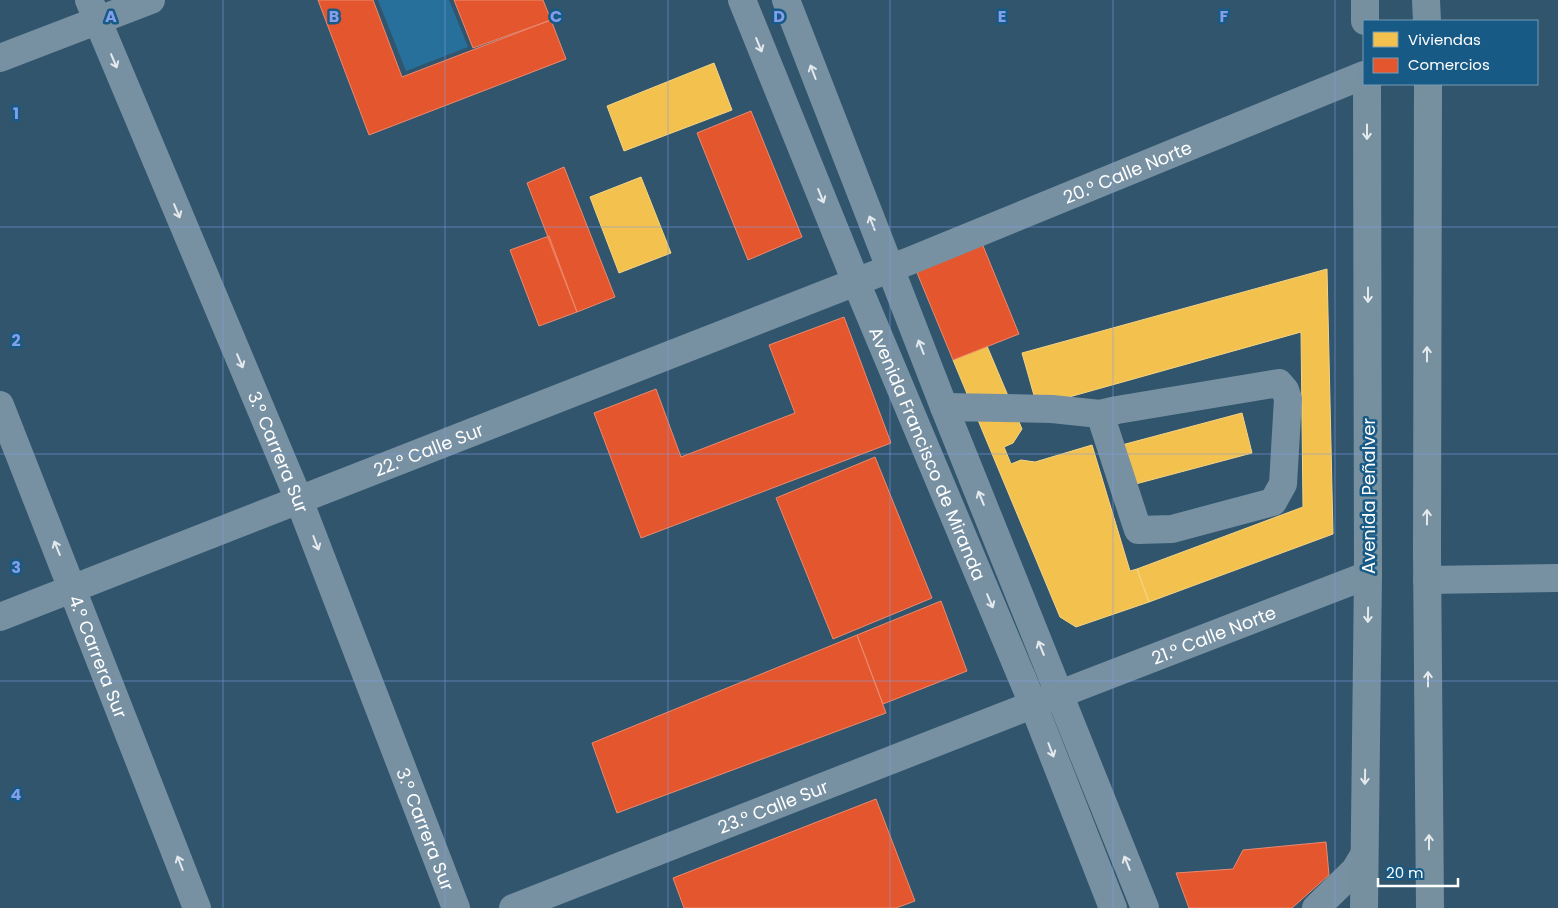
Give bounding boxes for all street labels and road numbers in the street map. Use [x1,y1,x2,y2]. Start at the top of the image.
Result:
street label: 20.° Calle Norte [1059,134,1196,209]
street label: Avenida Francisco de Miranda [864,323,992,584]
street label: 3.° Carrera Sur [242,387,315,517]
street label: 22.° Calle Sur [370,416,487,482]
street label: Avenida Peñalver [1356,418,1381,574]
street label: 4.° Carrera Sur [63,591,134,722]
street label: 21.° Calle Norte [1148,599,1279,670]
street label: 3.° Carrera Sur [391,764,461,894]
street label: 23.° Calle Sur [714,773,832,839]

